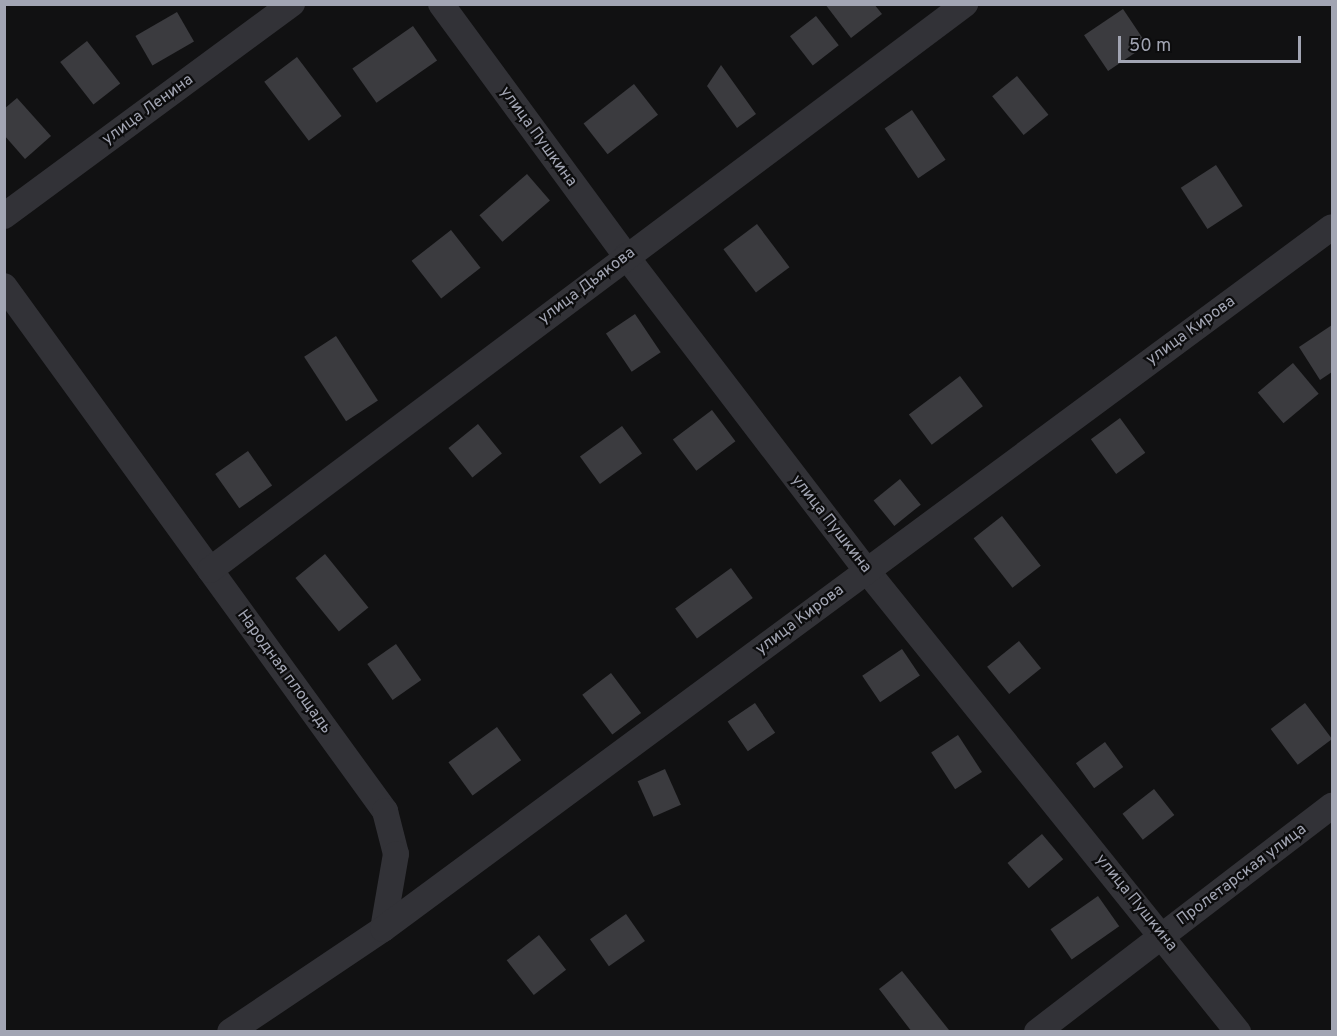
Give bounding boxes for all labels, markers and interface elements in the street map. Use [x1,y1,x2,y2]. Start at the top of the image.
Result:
scale bar [1121,24,1304,62]
text: 50 m [1129,35,1171,58]
street label: улица Ленина [99,71,197,149]
street label: улица Пушкина [495,83,581,191]
street label: улица Дьякова [535,243,639,329]
street label: улица Кирова [1143,292,1239,370]
street label: улица Пушкина [787,471,875,577]
street label: улица Кирова [752,581,848,659]
street label: Народная площадь [233,606,335,738]
street label: Пролетарская улица [1173,820,1311,930]
street label: улица Пушкина [1091,851,1181,955]

